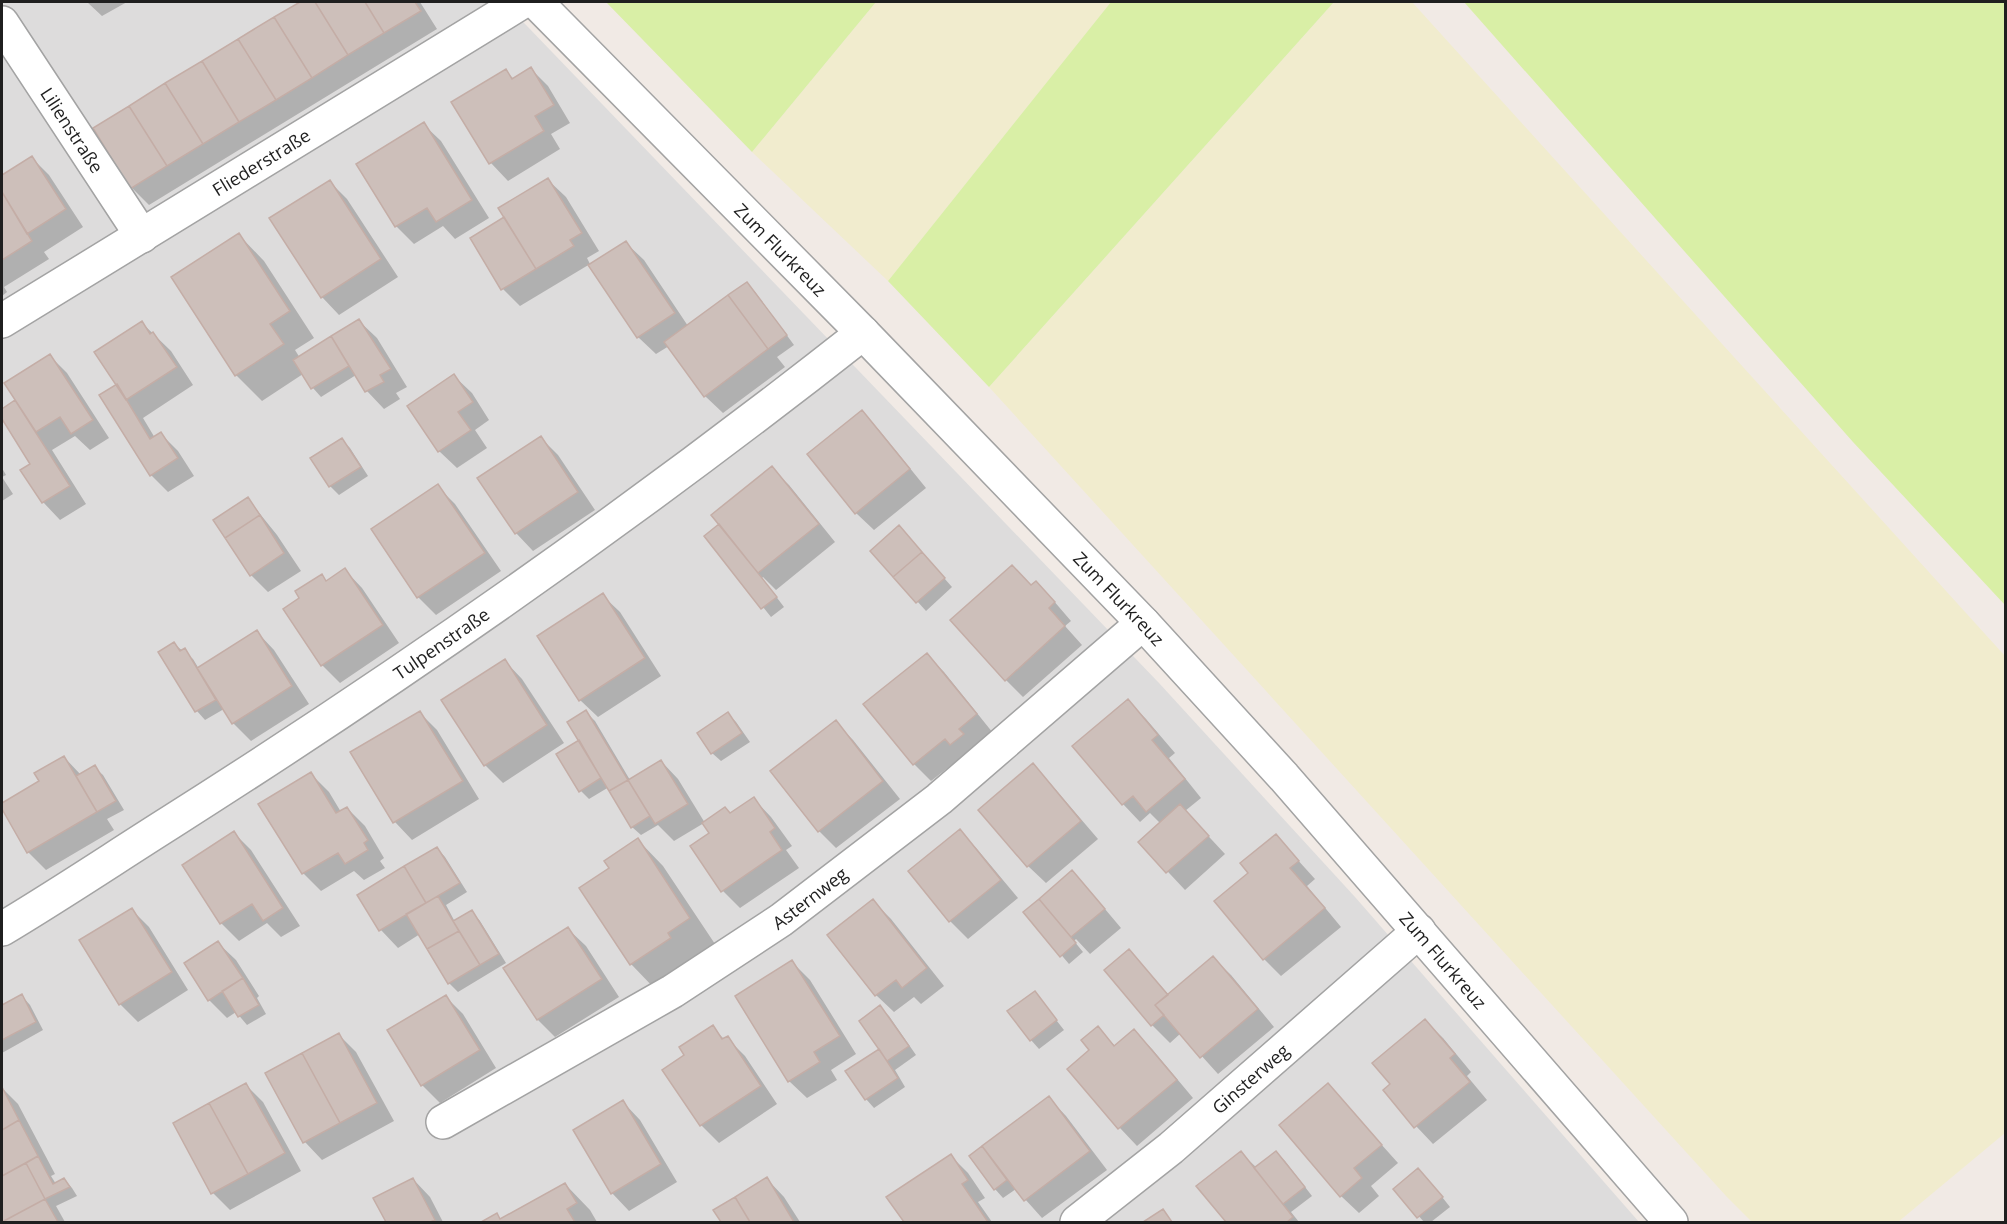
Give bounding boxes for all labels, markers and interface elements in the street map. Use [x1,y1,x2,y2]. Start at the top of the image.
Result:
street label: Lilienstraße [35,82,109,177]
street label: Fliederstraße [208,123,315,201]
street label: Zum Flurkreuz [729,198,832,301]
street label: Zum Flurkreuz [1068,546,1170,650]
street label: Tulpenstraße [389,602,494,685]
street label: Asternweg [767,861,852,935]
street label: Zum Flurkreuz [1394,907,1492,1014]
street label: Ginsterweg [1207,1038,1294,1119]

